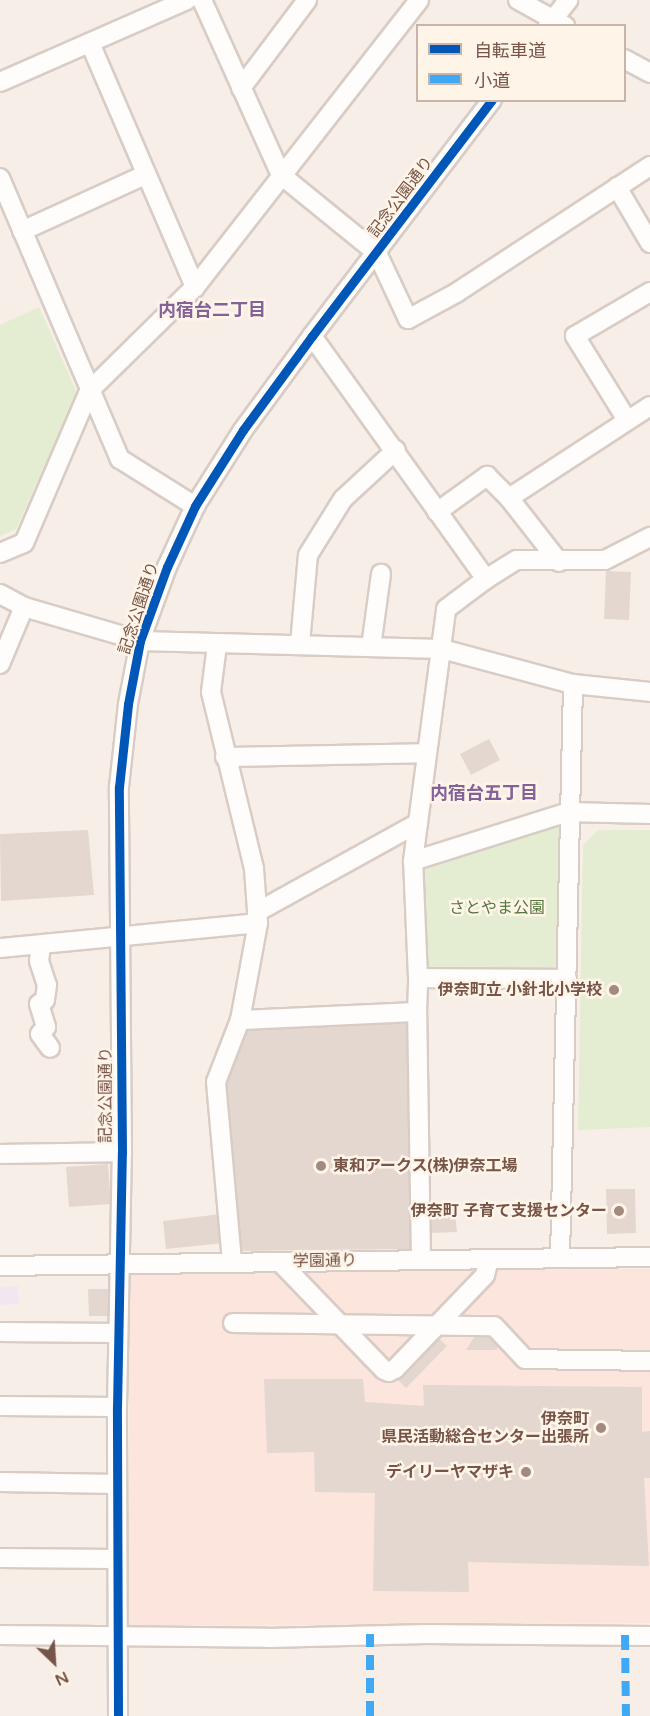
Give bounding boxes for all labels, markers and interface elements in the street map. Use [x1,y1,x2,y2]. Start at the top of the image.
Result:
legend [416,24,626,102]
text: 自転車道 [474,40,546,62]
text: 小道 [474,70,510,92]
street label: 記念公園通り [364,153,438,241]
district label: 内宿台二丁目 [158,299,266,321]
street label: 記念公園通り [115,559,163,657]
district label: 内宿台五丁目 [430,782,538,804]
park label: さとやま公園 [449,898,545,918]
place label: 伊奈町立 小針北小学校 [438,980,602,1000]
marker: 伊奈町立 小針北小学校 [607,983,621,997]
street label: 記念公園通り [96,1047,116,1143]
place label: 東和アークス(株)伊奈工場 [333,1156,518,1176]
marker: 東和アークス(株)伊奈工場 [314,1159,328,1173]
place label: 伊奈町 子育て支援センター [411,1201,607,1221]
marker: 伊奈町 子育て支援センター [612,1204,626,1218]
street label: 学園通り [293,1251,357,1271]
place label: 伊奈町 県民活動総合センター出張所 [381,1409,589,1447]
marker: 伊奈町 県民活動総合センター出張所 [594,1421,608,1435]
place label: デイリーヤマザキ [386,1462,514,1482]
marker: デイリーヤマザキ [519,1465,533,1479]
north arrow [24,1632,84,1692]
text: N [52,1667,72,1690]

